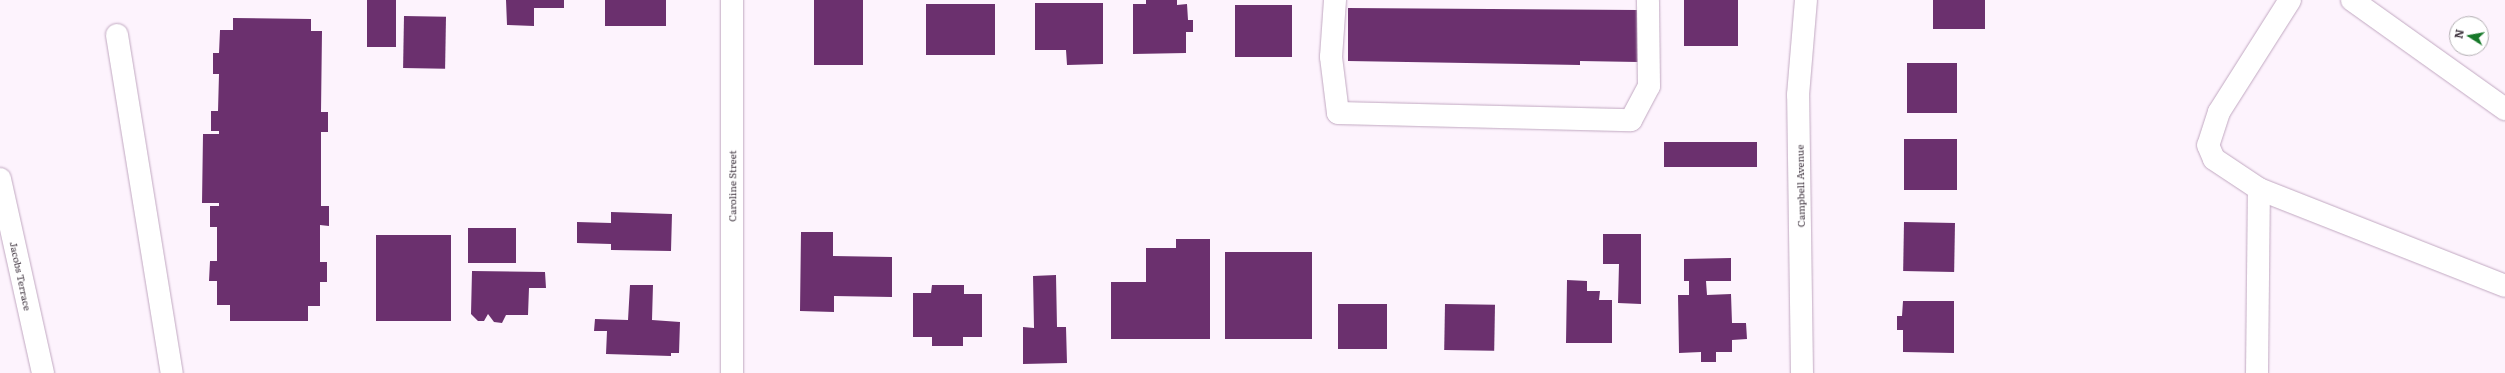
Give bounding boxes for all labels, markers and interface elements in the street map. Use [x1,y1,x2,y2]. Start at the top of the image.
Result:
north arrow [2449,16,2489,56]
text: N [2449,28,2467,40]
street label: Campbell Avenue [1793,145,1807,227]
street label: Caroline Street [726,150,738,222]
street label: Jacobs Terrace [8,240,34,312]

